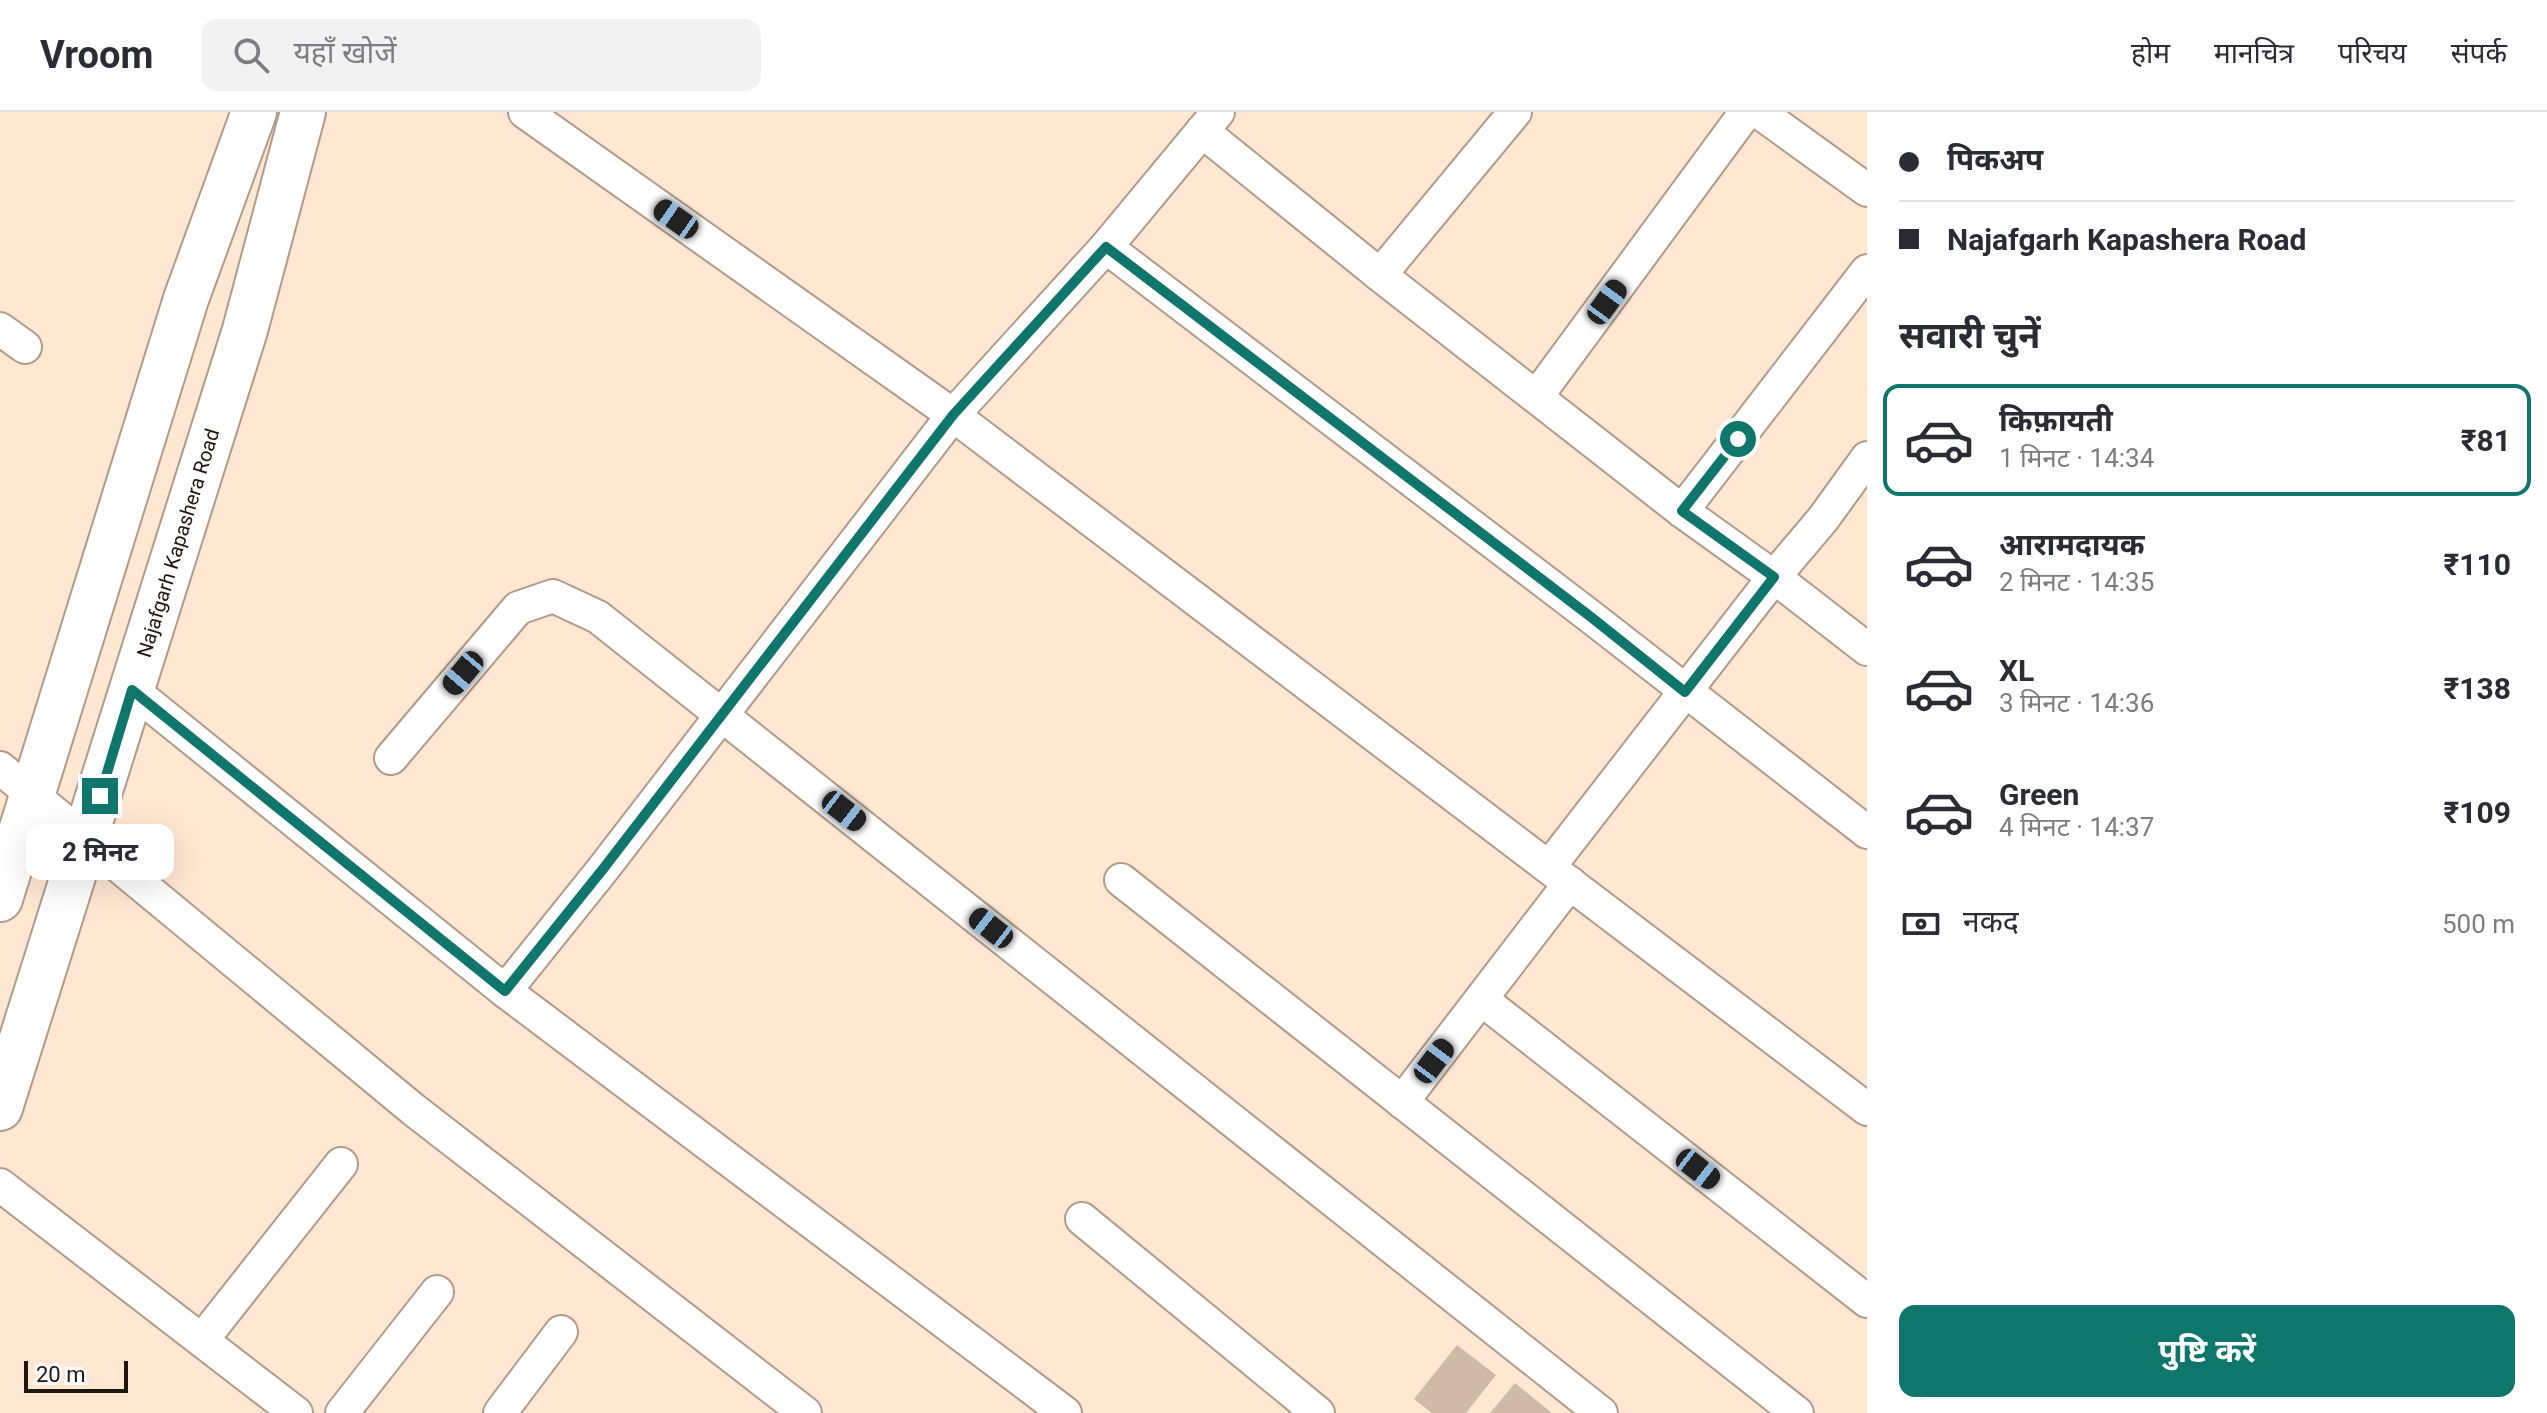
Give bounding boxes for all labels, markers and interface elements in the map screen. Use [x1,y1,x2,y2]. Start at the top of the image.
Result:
search box [201,19,761,91]
text: Vroom [40,33,153,77]
icon: search [229,33,273,77]
text: यहाँ खोजें [293,35,397,70]
text: होम [2131,37,2170,70]
text: मानचित्र [2214,37,2294,70]
text: परिचय [2338,37,2407,70]
text: संपर्क [2451,37,2507,70]
text: पिकअप [1947,142,2043,177]
car [649,195,703,243]
text: Najafgarh Kapashera Road [1947,222,2306,257]
car [1583,276,1631,328]
text: सवारी चुनें [1899,315,2040,357]
text: किफ़ायती [1999,403,2113,438]
icon: car [1903,404,1975,476]
route start [1720,421,1756,457]
text: ₹81 [2461,423,2511,458]
street label: Najafgarh Kapashera Road [132,426,224,660]
text: 1 मिनट · 14:34 [1999,443,2154,473]
text: आरामदायक [1999,527,2145,562]
icon: car [1903,528,1975,600]
text: ₹110 [2444,547,2511,582]
text: 2 मिनट · 14:35 [1999,567,2154,597]
car [438,647,488,699]
icon: car [1903,652,1975,724]
text: XL [1999,653,2034,688]
text: ₹138 [2444,671,2511,706]
text: 3 मिनट · 14:36 [1999,688,2154,718]
icon: car [1903,776,1975,848]
text: Green [1999,777,2079,812]
route end [82,778,118,814]
car [818,787,870,835]
text: ₹109 [2444,795,2511,830]
text: 4 मिनट · 14:37 [1999,812,2154,842]
callout: 2 मिनट [26,824,174,880]
text: 2 मिनट [62,837,138,867]
icon: cash [1899,902,1943,946]
car [965,904,1017,952]
text: नकद [1963,904,2019,939]
text: 500 m [2442,909,2515,939]
car [1410,1035,1458,1087]
car [1672,1145,1724,1193]
button: पुष्टि करें [1899,1305,2515,1397]
scale bar [24,1357,128,1393]
text: 20 m [36,1362,85,1387]

